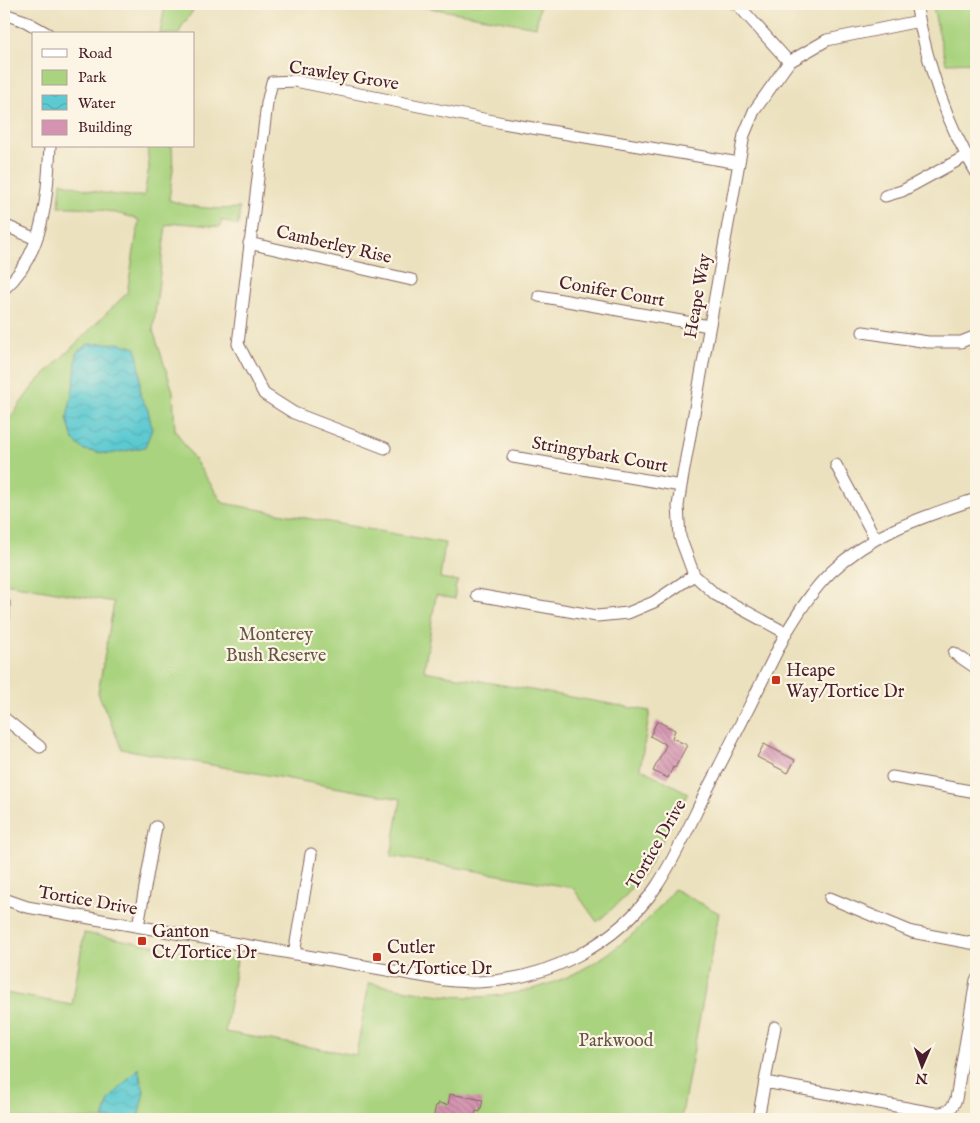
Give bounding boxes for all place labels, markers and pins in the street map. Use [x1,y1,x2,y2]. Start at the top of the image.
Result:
place label: Heape Way/Tortice Dr [786,660,905,704]
marker: Heape Way/Tortice Dr [770,674,782,686]
place label: Ganton Ct/Tortice Dr [152,921,257,965]
marker: Ganton Ct/Tortice Dr [136,935,148,947]
place label: Cutler Ct/Tortice Dr [387,937,492,981]
marker: Cutler Ct/Tortice Dr [371,951,383,963]

